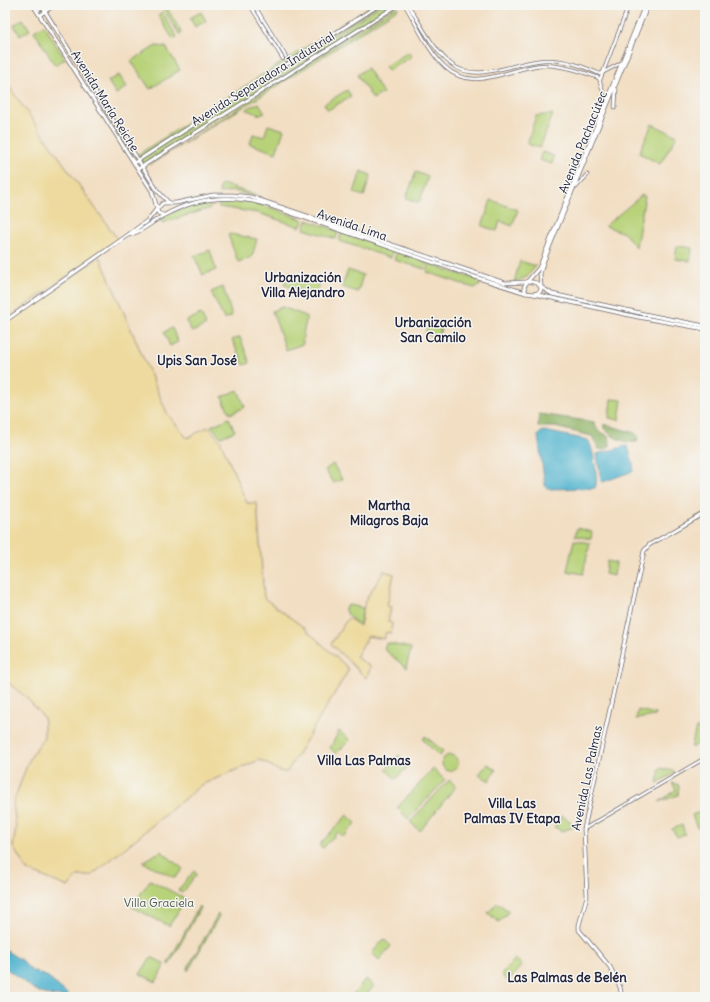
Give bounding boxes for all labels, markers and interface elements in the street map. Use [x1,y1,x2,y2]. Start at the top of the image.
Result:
street label: Avenida Separadora Industrial [188,28,337,129]
street label: Avenida María Reiche [68,48,143,154]
street label: Avenida Pachacútec [555,88,610,195]
street label: Avenida Lima [315,206,389,244]
district label: Urbanización Villa Alejandro [261,269,345,301]
district label: Urbanización San Camilo [395,314,472,346]
district label: Upis San José [157,352,237,369]
district label: Martha Milagros Baja [350,497,429,529]
street label: Avenida Las Palmas [568,724,605,832]
district label: Villa Las Palmas [317,752,411,769]
district label: Villa Las Palmas IV Etapa [464,795,561,827]
park label: Villa Graciela [124,895,194,910]
district label: Las Palmas de Belén [507,969,627,986]

